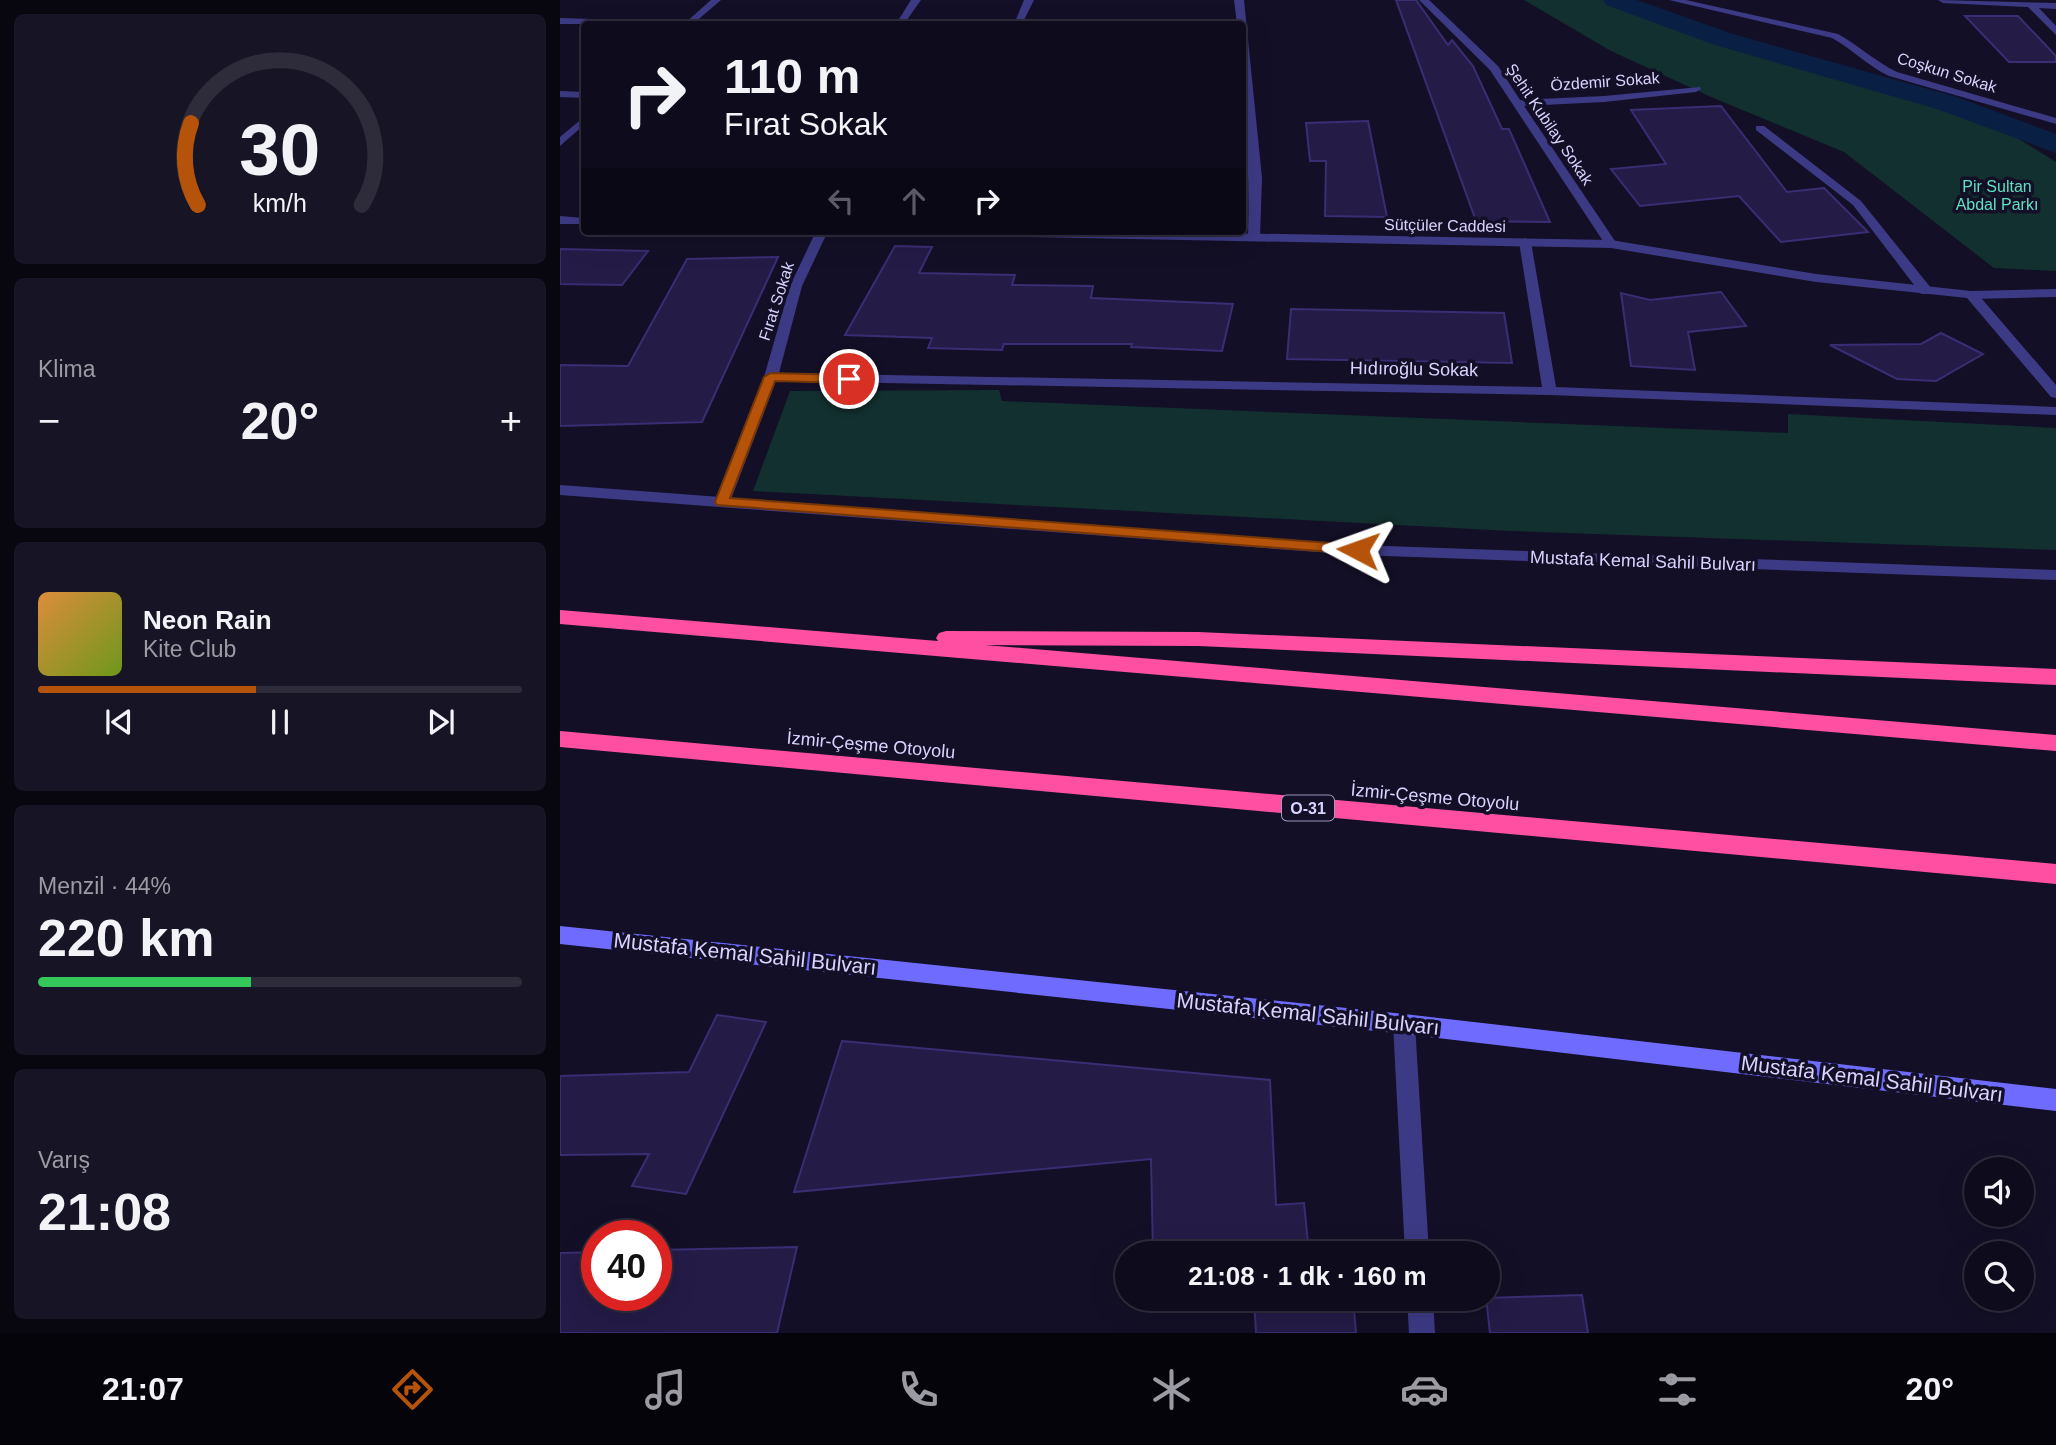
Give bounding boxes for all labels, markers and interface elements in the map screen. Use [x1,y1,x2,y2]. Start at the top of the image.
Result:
icon: right [609,49,700,140]
text: 110 m [724,49,860,103]
street label: Coşkun Sokak [1895,49,2000,96]
street label: Şehit Kubilay Sokak [1503,61,1597,189]
street label: Özdemir Sokak [1550,69,1661,94]
text: Fırat Sokak [724,106,888,142]
text: 30 [240,109,320,190]
park label: Pir Sultan Abdal Parkı [1956,178,2038,213]
icon: left [822,182,860,220]
icon: ahead [895,182,933,220]
icon: right [968,182,1006,220]
text: km/h [253,189,307,217]
street label: Sütçüler Caddesi [1384,216,1506,235]
street label: Fırat Sokak [756,259,798,343]
pin [819,349,879,409]
text: Klima [38,356,96,382]
street label: Hıdıroğlu Sokak [1350,358,1479,380]
icon: arrive [830,360,868,398]
text: 20° [241,392,319,450]
text: − [38,400,60,442]
text: + [500,400,522,442]
position arrow [1321,513,1395,587]
street label: Mustafa Kemal Sahil Bulvarı [1530,547,1756,575]
text: Neon Rain [143,605,272,635]
text: Kite Club [143,636,236,662]
icon: previous [100,703,138,741]
icon: pause [261,703,299,741]
icon: next [422,703,460,741]
street label: İzmir-Çeşme Otoyolu [786,728,956,762]
street label: İzmir-Çeşme Otoyolu [1350,780,1520,814]
road number: O-31 [1282,796,1334,820]
text: Menzil · 44% [38,873,171,899]
text: 220 km [38,909,214,967]
street label: Mustafa Kemal Sahil Bulvarı [613,928,877,979]
street label: Mustafa Kemal Sahil Bulvarı [1176,988,1440,1039]
street label: Mustafa Kemal Sahil Bulvarı [1740,1051,2004,1106]
text: Varış [38,1147,90,1173]
map controls [1964,1157,2034,1311]
button: sound [1964,1157,2034,1227]
text: 21:08 [38,1183,171,1241]
speed limit sign: 40 [581,1220,672,1311]
button: search [1964,1241,2034,1311]
text: 21:08 · 1 dk · 160 m [1188,1261,1427,1291]
icon: directions [388,1365,437,1414]
icon: music [641,1365,690,1414]
icon: phone [894,1365,943,1414]
icon: climate [1147,1365,1196,1414]
icon: car [1400,1365,1449,1414]
icon: filters [1653,1365,1702,1414]
text: 21:07 [102,1371,184,1407]
text: 20° [1906,1371,1954,1407]

